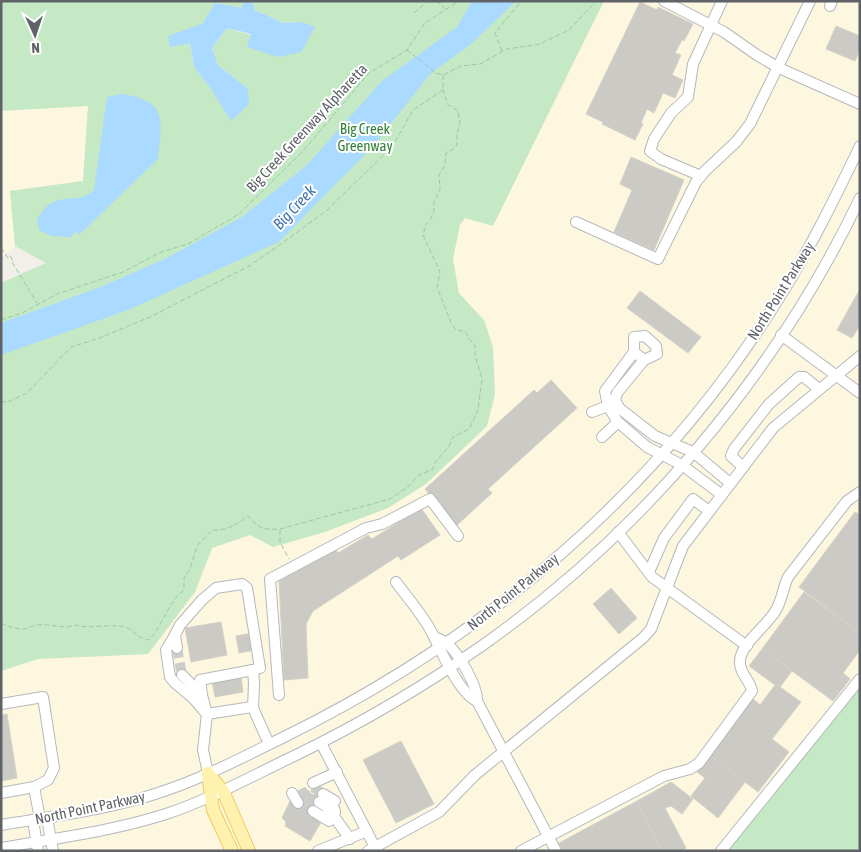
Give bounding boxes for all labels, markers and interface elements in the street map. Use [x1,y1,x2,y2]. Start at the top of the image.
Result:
north arrow [10,10,60,60]
text: N [31,40,40,56]
street label: Big Creek Greenway Alpharetta [243,60,371,196]
park label: Big Creek Greenway [337,120,393,155]
water label: Big Creek [269,181,320,233]
street label: North Point Parkway [744,239,818,343]
street label: North Point Parkway [464,550,562,634]
street label: North Point Parkway [33,788,147,827]

